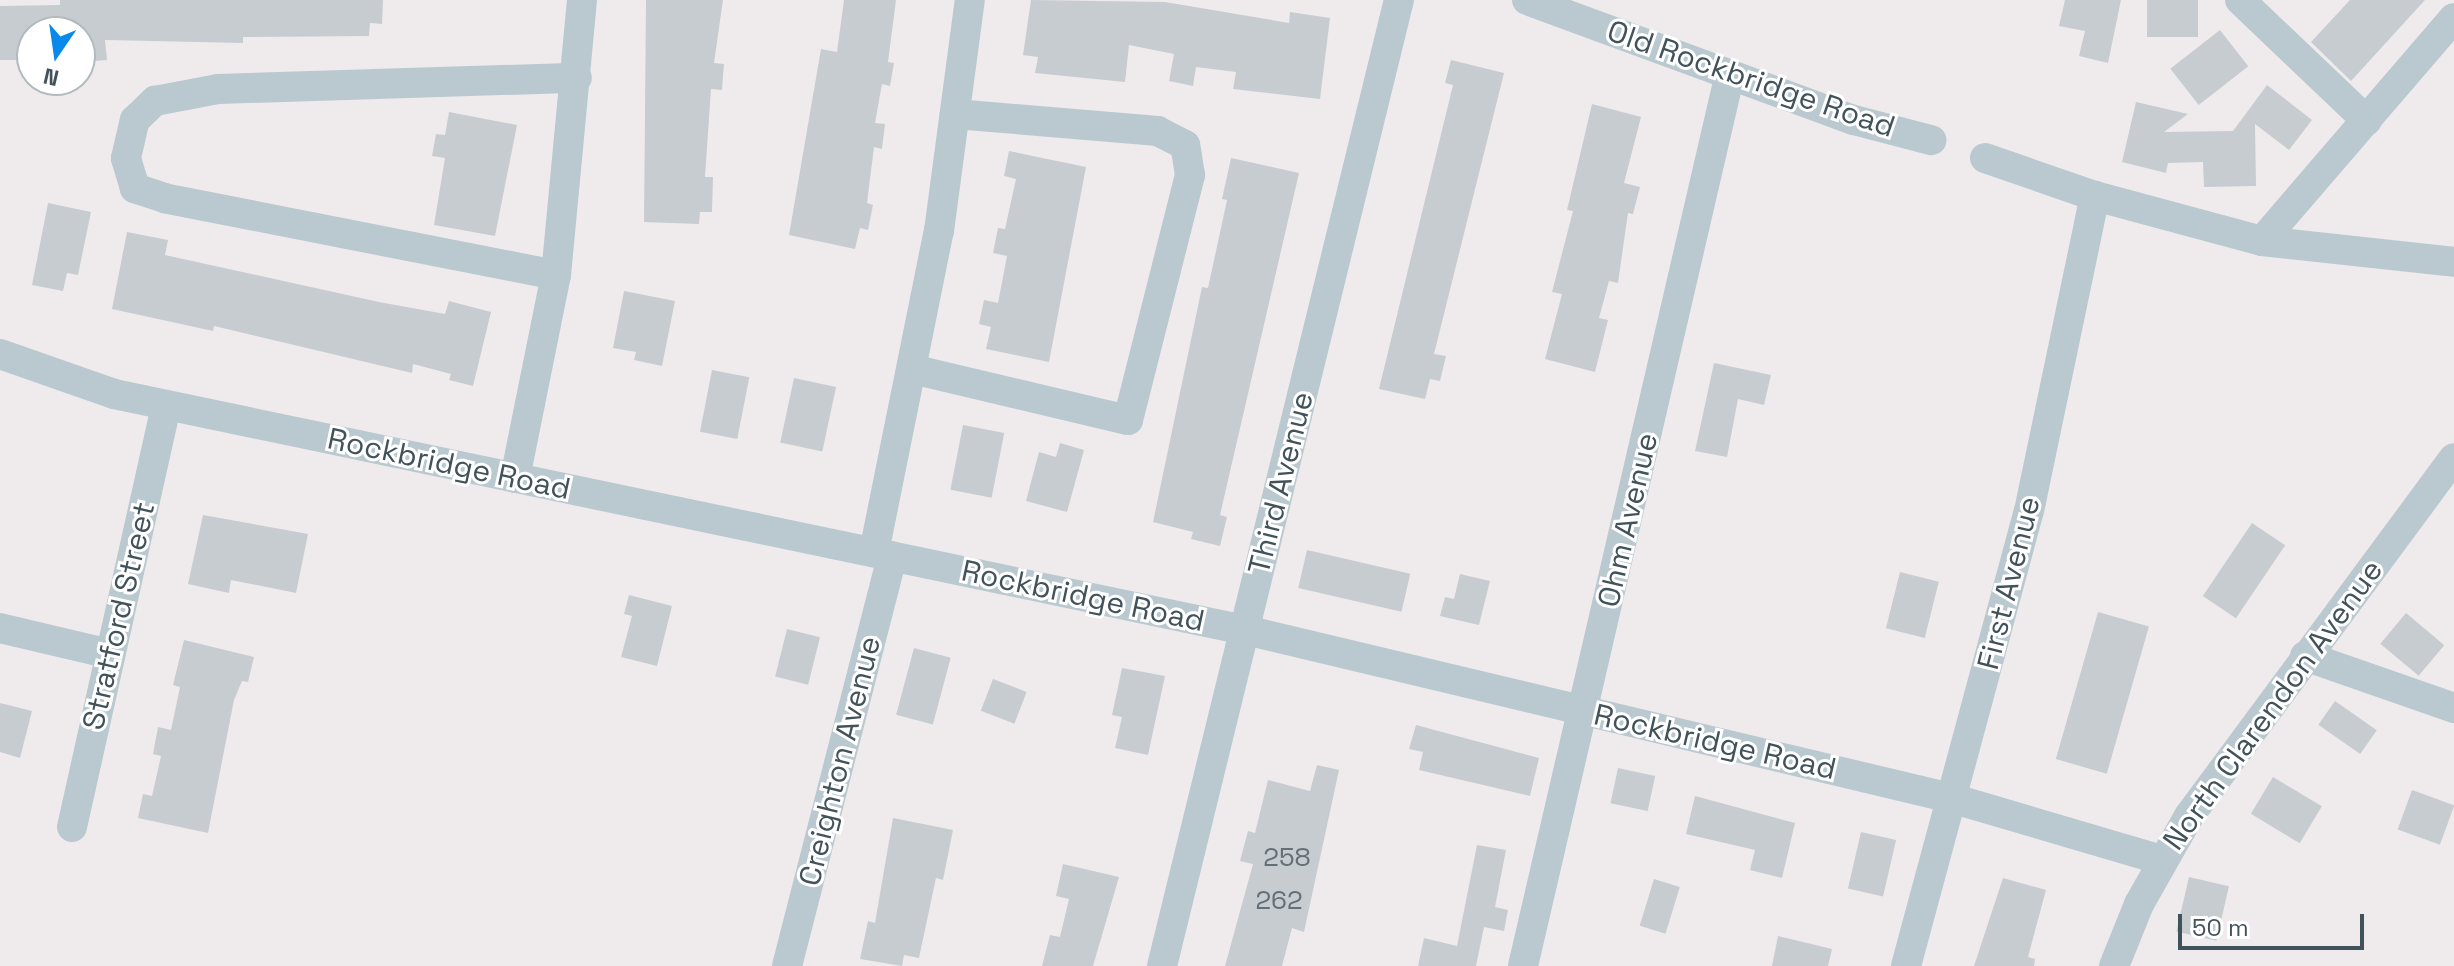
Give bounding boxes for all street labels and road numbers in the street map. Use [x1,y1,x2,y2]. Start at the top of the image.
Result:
street label: Old Rockbridge Road [1603,13,1899,145]
street label: Third Avenue [1241,388,1321,578]
street label: Rockbridge Road [324,421,574,507]
street label: Ohm Avenue [1590,429,1666,611]
street label: First Avenue [1970,493,2048,673]
street label: Stratford Street [75,499,163,733]
street label: Rockbridge Road [958,553,1208,639]
street label: North Clarendon Avenue [2155,553,2391,857]
street label: Creighton Avenue [792,632,888,890]
street label: Rockbridge Road [1591,697,1839,787]

